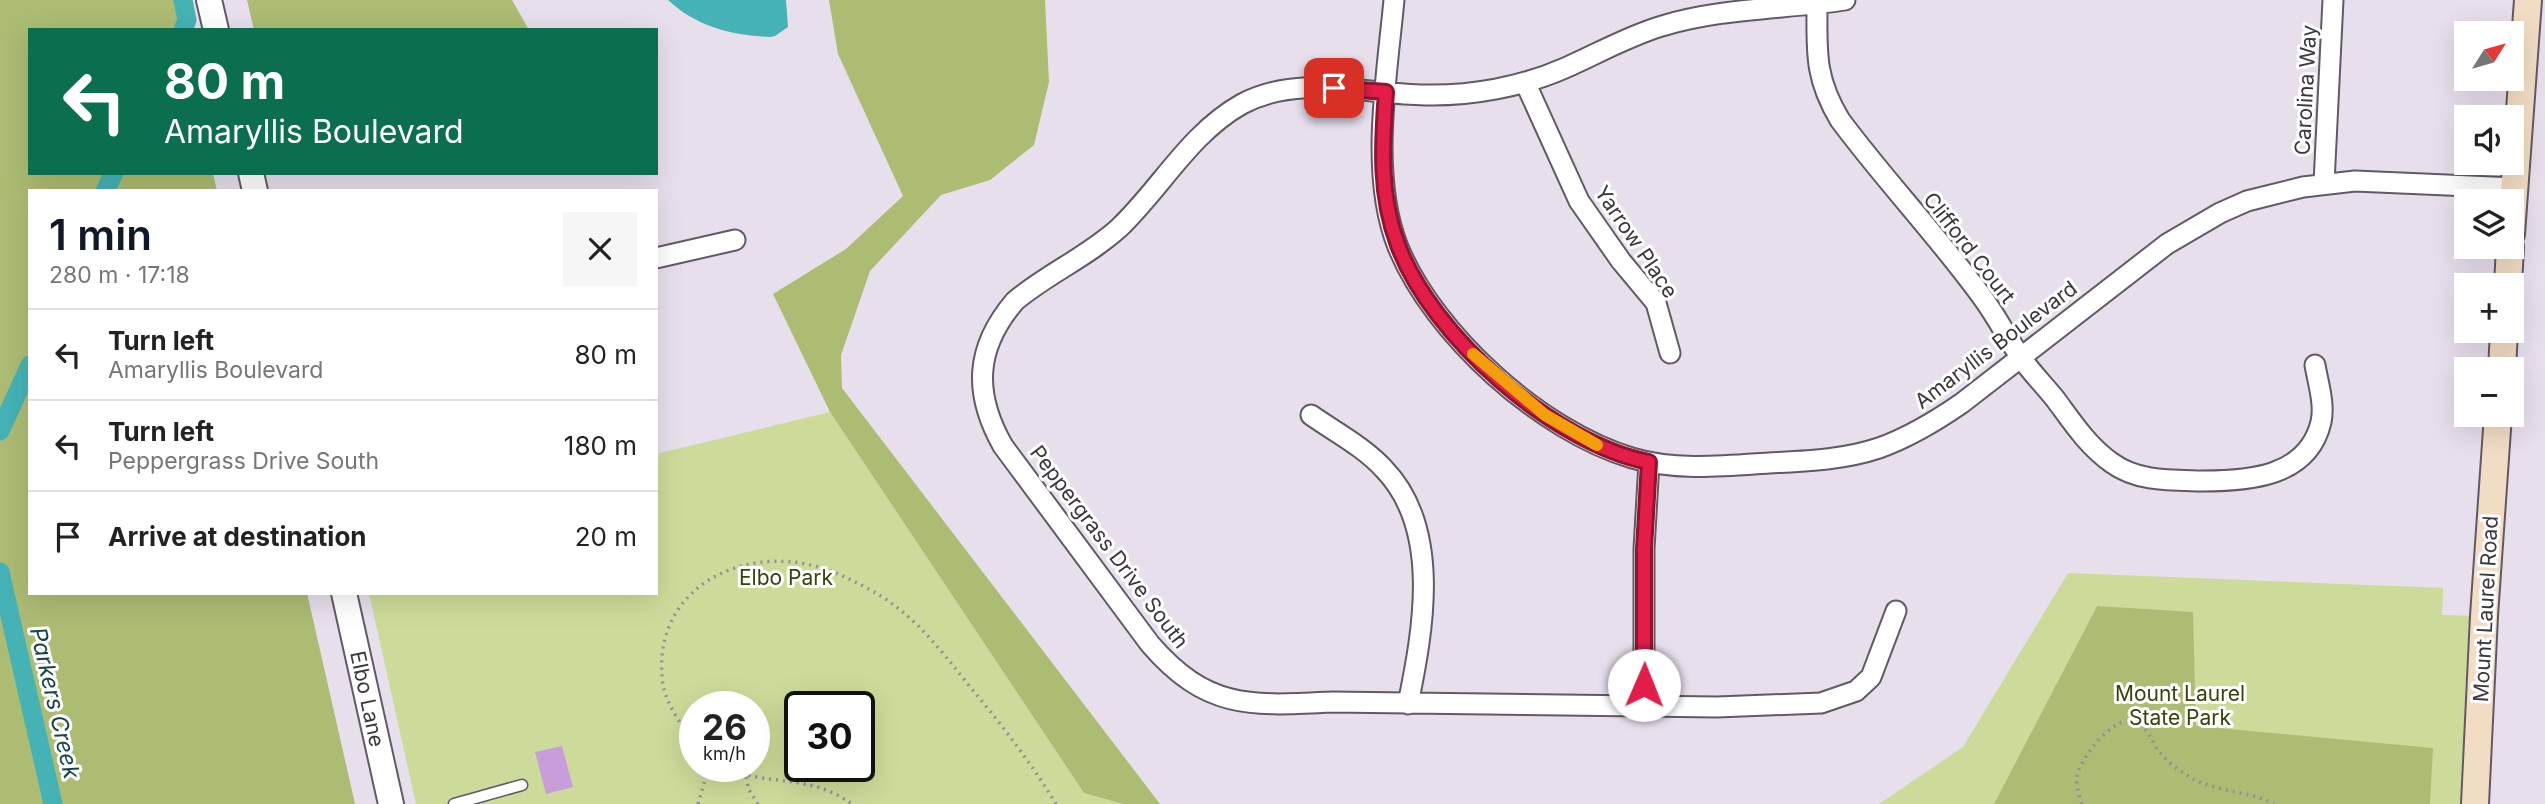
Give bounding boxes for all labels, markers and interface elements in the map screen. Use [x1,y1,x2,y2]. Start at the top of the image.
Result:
north arrow [2454,21,2524,91]
map controls [2454,21,2524,427]
street label: Carolina Way [2290,24,2321,156]
text: 80 m [164,52,285,111]
icon: left [49,56,140,147]
pin [1304,58,1364,118]
icon: arrive [1315,69,1353,107]
button: sound [2454,105,2524,175]
text: Amaryllis Boulevard [164,112,464,151]
street label: Yarrow Place [1590,181,1683,303]
street label: Clifford Court [1918,187,2021,308]
button: layers [2454,189,2524,259]
text: 1 min [49,209,152,260]
button: close [563,212,637,286]
text: 280 m · 17:18 [49,261,190,289]
button: + [2454,273,2524,343]
street label: Amaryllis Boulevard [1910,275,2082,414]
text: Turn left [108,325,214,356]
icon: left [49,336,87,374]
text: 80 m [574,339,637,370]
text: Amaryllis Boulevard [108,356,323,384]
button: − [2454,357,2524,427]
text: Turn left [108,416,214,447]
icon: left [49,427,87,465]
text: 180 m [564,430,637,461]
street label: Peppergrass Drive South [1025,440,1194,653]
text: Peppergrass Drive South [108,447,379,475]
street label: Mount Laurel Road [2468,515,2503,703]
icon: arrive [49,518,87,556]
text: Arrive at destination [108,521,367,552]
text: 20 m [575,521,637,552]
park label: Elbo Park [739,565,833,590]
water label: Parkers Creek [24,625,86,782]
position arrow [1607,648,1681,722]
street label: Elbo Lane [345,649,390,749]
park label: Mount Laurel State Park [2115,681,2245,730]
speed limit sign: 30 [784,691,875,782]
text: 26 [702,706,747,748]
text: km/h [703,743,746,764]

